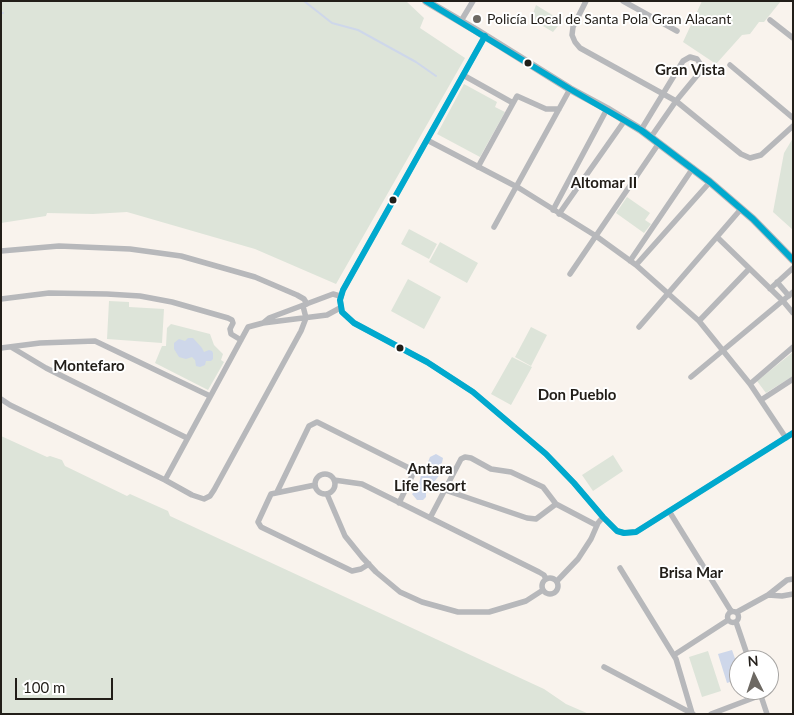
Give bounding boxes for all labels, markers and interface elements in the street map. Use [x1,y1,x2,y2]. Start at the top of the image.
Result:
place label: Policía Local de Santa Pola Gran Alacant [487,11,731,27]
marker: Policía Local de Santa Pola Gran Alacant [471,13,483,25]
unlabelled marker [523,58,533,68]
district label: Gran Vista [655,61,725,79]
district label: Altomar II [571,174,637,192]
unlabelled marker [388,195,398,205]
unlabelled marker [395,343,405,353]
district label: Montefaro [53,357,125,375]
district label: Don Pueblo [538,386,616,404]
district label: Antara Life Resort [394,460,466,495]
district label: Brisa Mar [659,564,723,582]
north arrow [729,650,779,700]
text: N [747,652,759,669]
scale bar [18,668,115,700]
text: 100 m [23,678,65,696]

